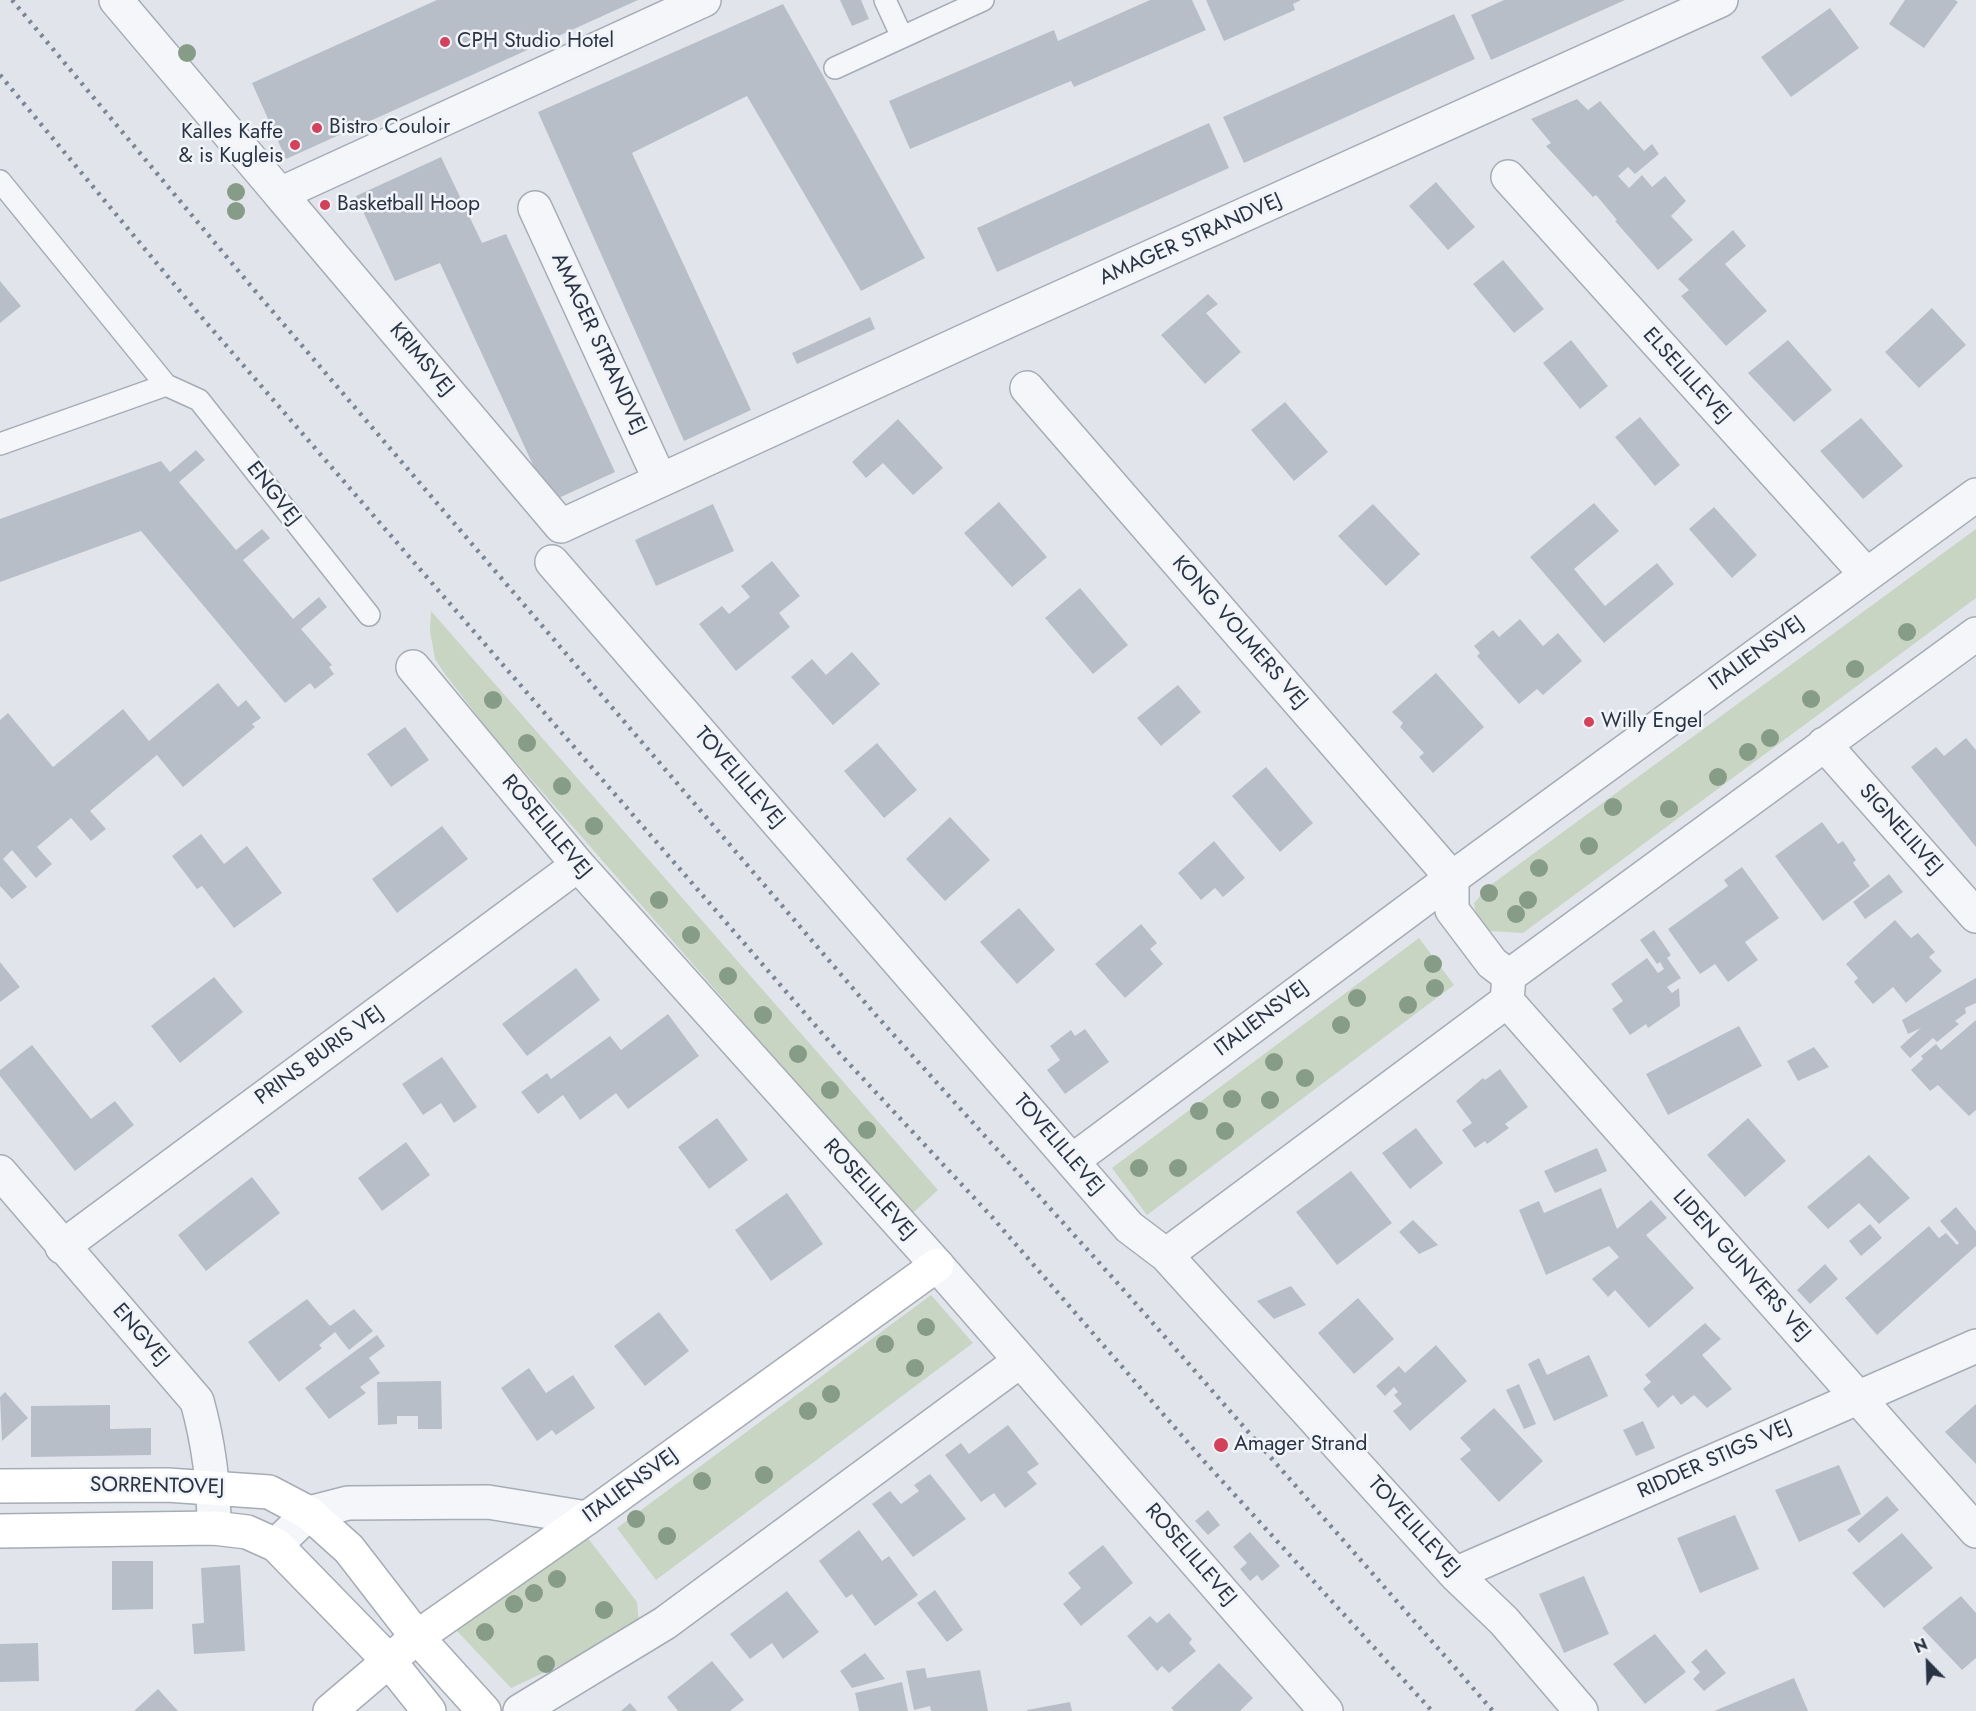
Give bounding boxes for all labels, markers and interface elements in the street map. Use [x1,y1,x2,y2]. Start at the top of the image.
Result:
place label: CPH Studio Hotel [457,29,614,55]
marker: CPH Studio Hotel [438,35,452,49]
place label: Bistro Couloir [329,115,450,141]
place label: Kalles Kaffe & is Kugleis [179,120,283,170]
marker: Bistro Couloir [310,121,324,135]
marker: Kalles Kaffe & is Kugleis [288,138,302,152]
street label: AMAGER STRANDVEJ [1096,188,1286,292]
place label: Basketball Hoop [337,192,480,218]
marker: Basketball Hoop [318,198,332,212]
street label: AMAGER STRANDVEJ [545,249,651,439]
street label: KRIMSVEJ [383,318,459,402]
street label: ELSELILLEVEJ [1637,323,1735,429]
street label: ENGVEJ [240,457,306,531]
street label: KONG VOLMERS VEJ [1166,551,1312,715]
street label: ITALIENSVEJ [1705,611,1809,697]
place label: Willy Engel [1601,709,1703,735]
marker: Willy Engel [1582,715,1596,729]
street label: TOVELILLEVEJ [688,722,790,834]
street label: ROSELILLEVEJ [496,770,596,884]
street label: SIGNELILVEJ [1853,780,1947,880]
street label: ITALIENSVEJ [1210,976,1314,1062]
street label: PRINS BURIS VEJ [251,1001,389,1111]
street label: TOVELILLEVEJ [1007,1089,1109,1201]
street label: ROSELILLEVEJ [817,1134,921,1246]
street label: LIDEN GUNVERS VEJ [1667,1185,1815,1347]
street label: ENGVEJ [106,1299,174,1371]
street label: RIDDER STIGS VEJ [1634,1415,1796,1505]
place label: Amager Strand [1234,1432,1367,1458]
marker: Amager Strand [1212,1436,1230,1454]
street label: ITALIENSVEJ [579,1443,683,1529]
street label: TOVELILLEVEJ [1362,1472,1464,1582]
street label: SORRENTOVEJ [90,1473,224,1501]
street label: ROSELILLEVEJ [1139,1499,1241,1611]
north arrow [1898,1633,1958,1693]
text: N [1910,1633,1931,1659]

